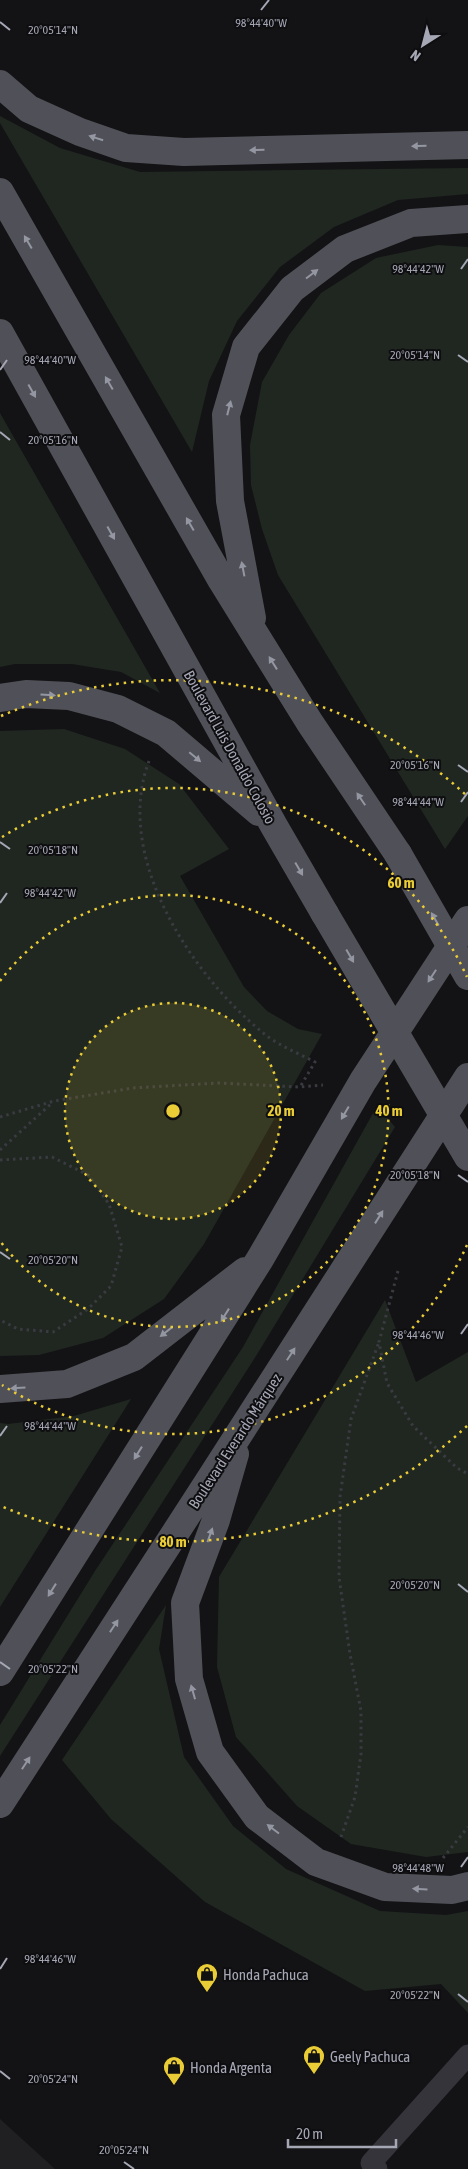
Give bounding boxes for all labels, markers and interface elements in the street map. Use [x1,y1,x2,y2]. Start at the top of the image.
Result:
text: 98°44'40"W [235,16,287,30]
north arrow [398,20,448,70]
text: 20°05'14"N [28,23,78,37]
text: N [407,47,423,64]
one-way arrow [88,134,103,142]
one-way arrow [411,143,427,151]
one-way arrow [249,147,265,155]
one-way arrow [24,235,33,248]
text: 98°44'42"W [392,262,444,276]
one-way arrow [305,269,318,280]
text: 20°05'14"N [390,348,440,362]
text: 98°44'40"W [24,353,76,367]
one-way arrow [105,375,113,390]
one-way arrow [28,384,36,399]
one-way arrow [225,401,233,416]
text: 20°05'16"N [28,433,78,447]
one-way arrow [185,517,194,530]
one-way arrow [107,526,115,541]
one-way arrow [238,561,246,577]
one-way arrow [268,656,277,669]
street label: Boulevard Luis Donaldo Colosio [181,667,279,827]
one-way arrow [41,691,57,699]
one-way arrow [188,751,201,762]
text: 20°05'16"N [390,758,440,772]
one-way arrow [356,792,366,806]
text: 98°44'44"W [392,795,444,809]
text: 20°05'18"N [28,843,78,857]
one-way arrow [294,862,303,875]
text: 60 m [388,874,415,891]
text: 98°44'42"W [24,886,76,900]
one-way arrow [431,911,439,926]
one-way arrow [346,949,354,964]
one-way arrow [427,969,437,982]
centre of rings [164,1102,182,1120]
text: 20 m [268,1102,295,1119]
text: 40 m [375,1102,403,1119]
one-way arrow [340,1106,349,1119]
text: 20°05'18"N [390,1168,440,1182]
one-way arrow [374,1211,384,1224]
text: 20°05'20"N [28,1253,78,1267]
one-way arrow [220,1309,229,1322]
one-way arrow [159,1327,173,1337]
text: 98°44'46"W [392,1328,444,1342]
one-way arrow [287,1348,296,1361]
street label: Boulevard Everardo Márquez [185,1370,285,1512]
one-way arrow [9,1384,25,1392]
text: 98°44'44"W [24,1419,76,1433]
one-way arrow [134,1446,143,1460]
one-way arrow [206,1527,214,1542]
text: 80 m [160,1533,187,1550]
text: 20°05'20"N [390,1578,440,1592]
one-way arrow [47,1584,56,1597]
one-way arrow [109,1620,119,1633]
text: 20°05'22"N [28,1662,78,1676]
one-way arrow [188,1685,196,1700]
one-way arrow [22,1757,31,1770]
one-way arrow [267,1824,280,1835]
text: 98°44'48"W [392,1861,444,1875]
one-way arrow [412,1884,428,1892]
text: 98°44'46"W [24,1952,76,1966]
shop icon: Honda Pachuca [195,1962,219,1993]
place label: Honda Pachuca [223,1966,309,1983]
text: 20°05'22"N [390,1988,440,2002]
shop icon: Geely Pachuca [302,2044,326,2075]
place label: Geely Pachuca [330,2048,410,2065]
shop icon: Honda Argenta [162,2055,186,2086]
place label: Honda Argenta [190,2059,272,2076]
text: 20°05'24"N [28,2072,78,2086]
scale bar [288,2116,396,2148]
text: 20 m [296,2125,323,2142]
text: 20°05'24"N [99,2143,149,2157]

